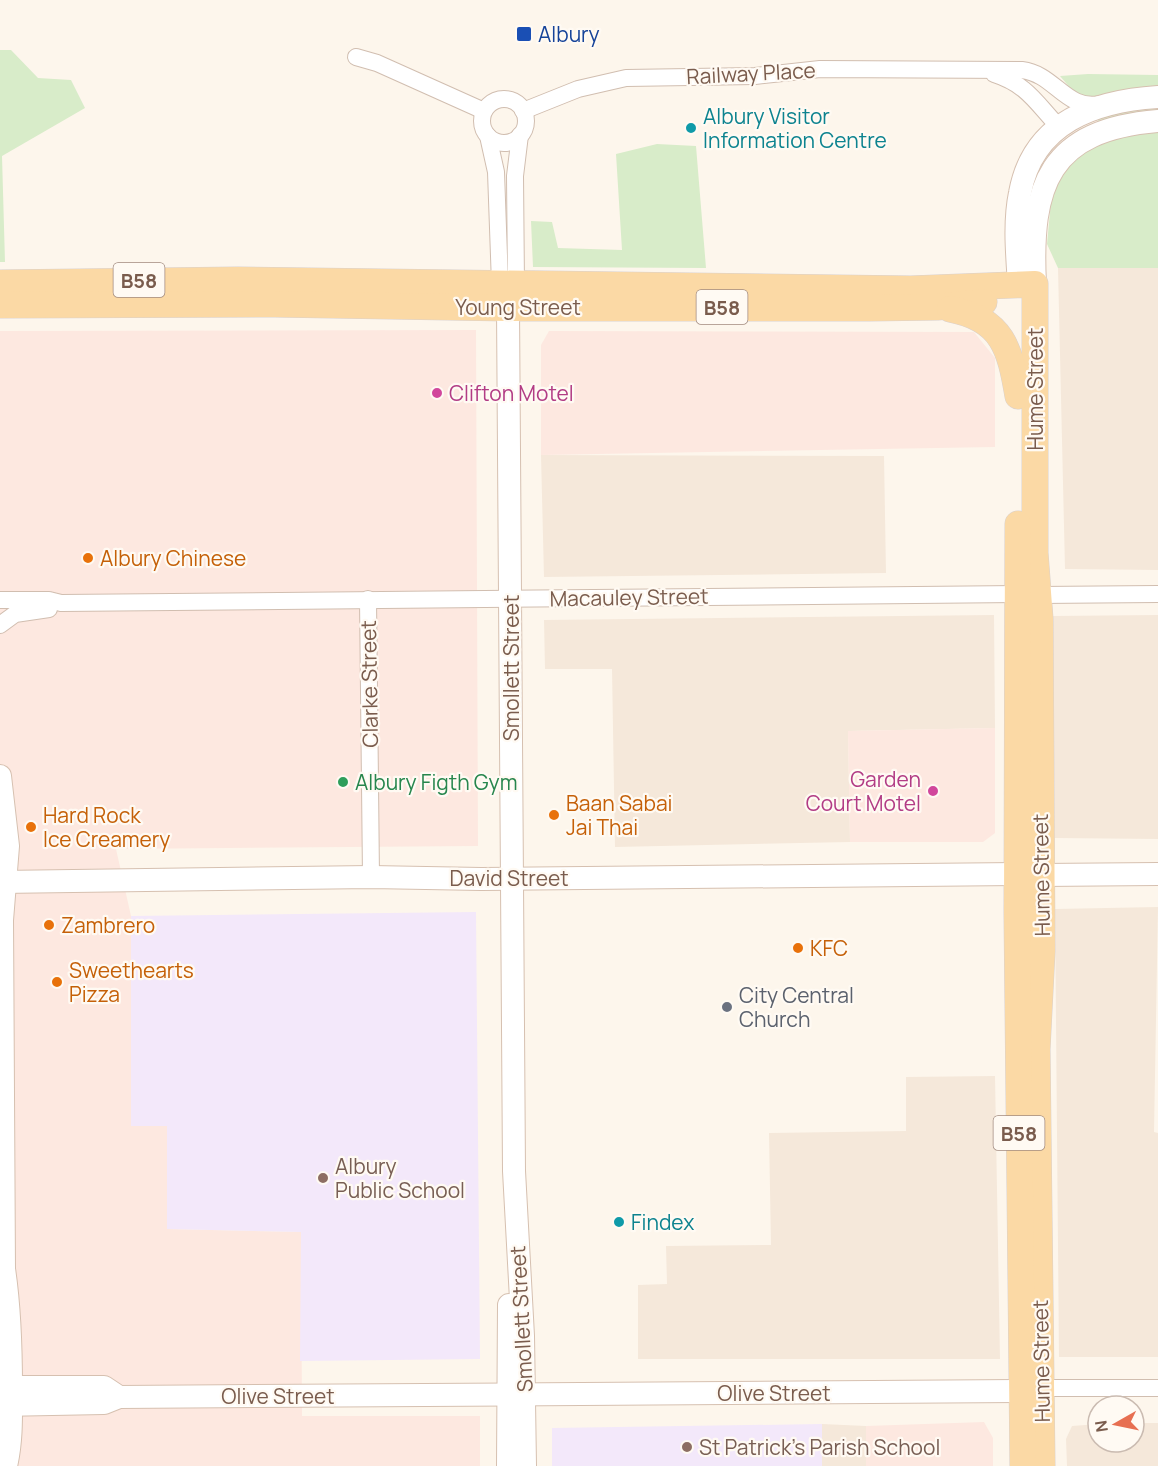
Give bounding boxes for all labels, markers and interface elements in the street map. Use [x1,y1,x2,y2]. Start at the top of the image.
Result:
place label: Albury [538,20,600,48]
marker: Albury [515,25,533,43]
street label: Railway Place [686,56,816,90]
place label: Albury Visitor Information Centre [703,102,887,154]
marker: Albury Visitor Information Centre [684,121,698,135]
road number: B58 [114,263,164,297]
road number: B58 [696,290,748,324]
street label: Young Street [455,293,581,321]
street label: Hume Street [1021,328,1049,450]
place label: Clifton Motel [449,379,574,407]
marker: Clifton Motel [430,386,444,400]
place label: Albury Chinese [100,544,246,572]
marker: Albury Chinese [81,551,95,565]
street label: Macauley Street [549,582,709,612]
street label: Smollett Street [497,595,525,741]
street label: Clarke Street [354,620,384,748]
place label: Garden Court Motel [806,765,921,817]
place label: Albury Figth Gym [355,768,518,796]
marker: Albury Figth Gym [336,775,350,789]
marker: Garden Court Motel [926,784,940,798]
place label: Baan Sabai Jai Thai [566,789,673,841]
place label: Hard Rock Ice Creamery [43,801,170,853]
marker: Baan Sabai Jai Thai [547,808,561,822]
street label: Hume Street [1026,813,1056,937]
marker: Hard Rock Ice Creamery [24,820,38,834]
street label: David Street [449,864,569,892]
place label: Zambrero [61,911,155,939]
marker: Zambrero [42,918,56,932]
place label: KFC [810,934,848,962]
marker: KFC [791,941,805,955]
place label: Sweethearts Pizza [69,956,194,1008]
marker: Sweethearts Pizza [50,975,64,989]
place label: City Central Church [739,981,854,1033]
marker: City Central Church [720,1000,734,1014]
road number: B58 [994,1116,1044,1150]
place label: Albury Public School [335,1152,465,1204]
marker: Albury Public School [316,1171,330,1185]
place label: Findex [631,1208,694,1236]
marker: Findex [612,1215,626,1229]
street label: Smollett Street [503,1245,539,1393]
street label: Hume Street [1026,1299,1056,1423]
street label: Olive Street [717,1379,831,1407]
street label: Olive Street [221,1382,335,1410]
north arrow [1086,1394,1146,1454]
text: N [1089,1419,1113,1434]
place label: St Patrick's Parish School [699,1433,940,1461]
marker: St Patrick's Parish School [680,1440,694,1454]

